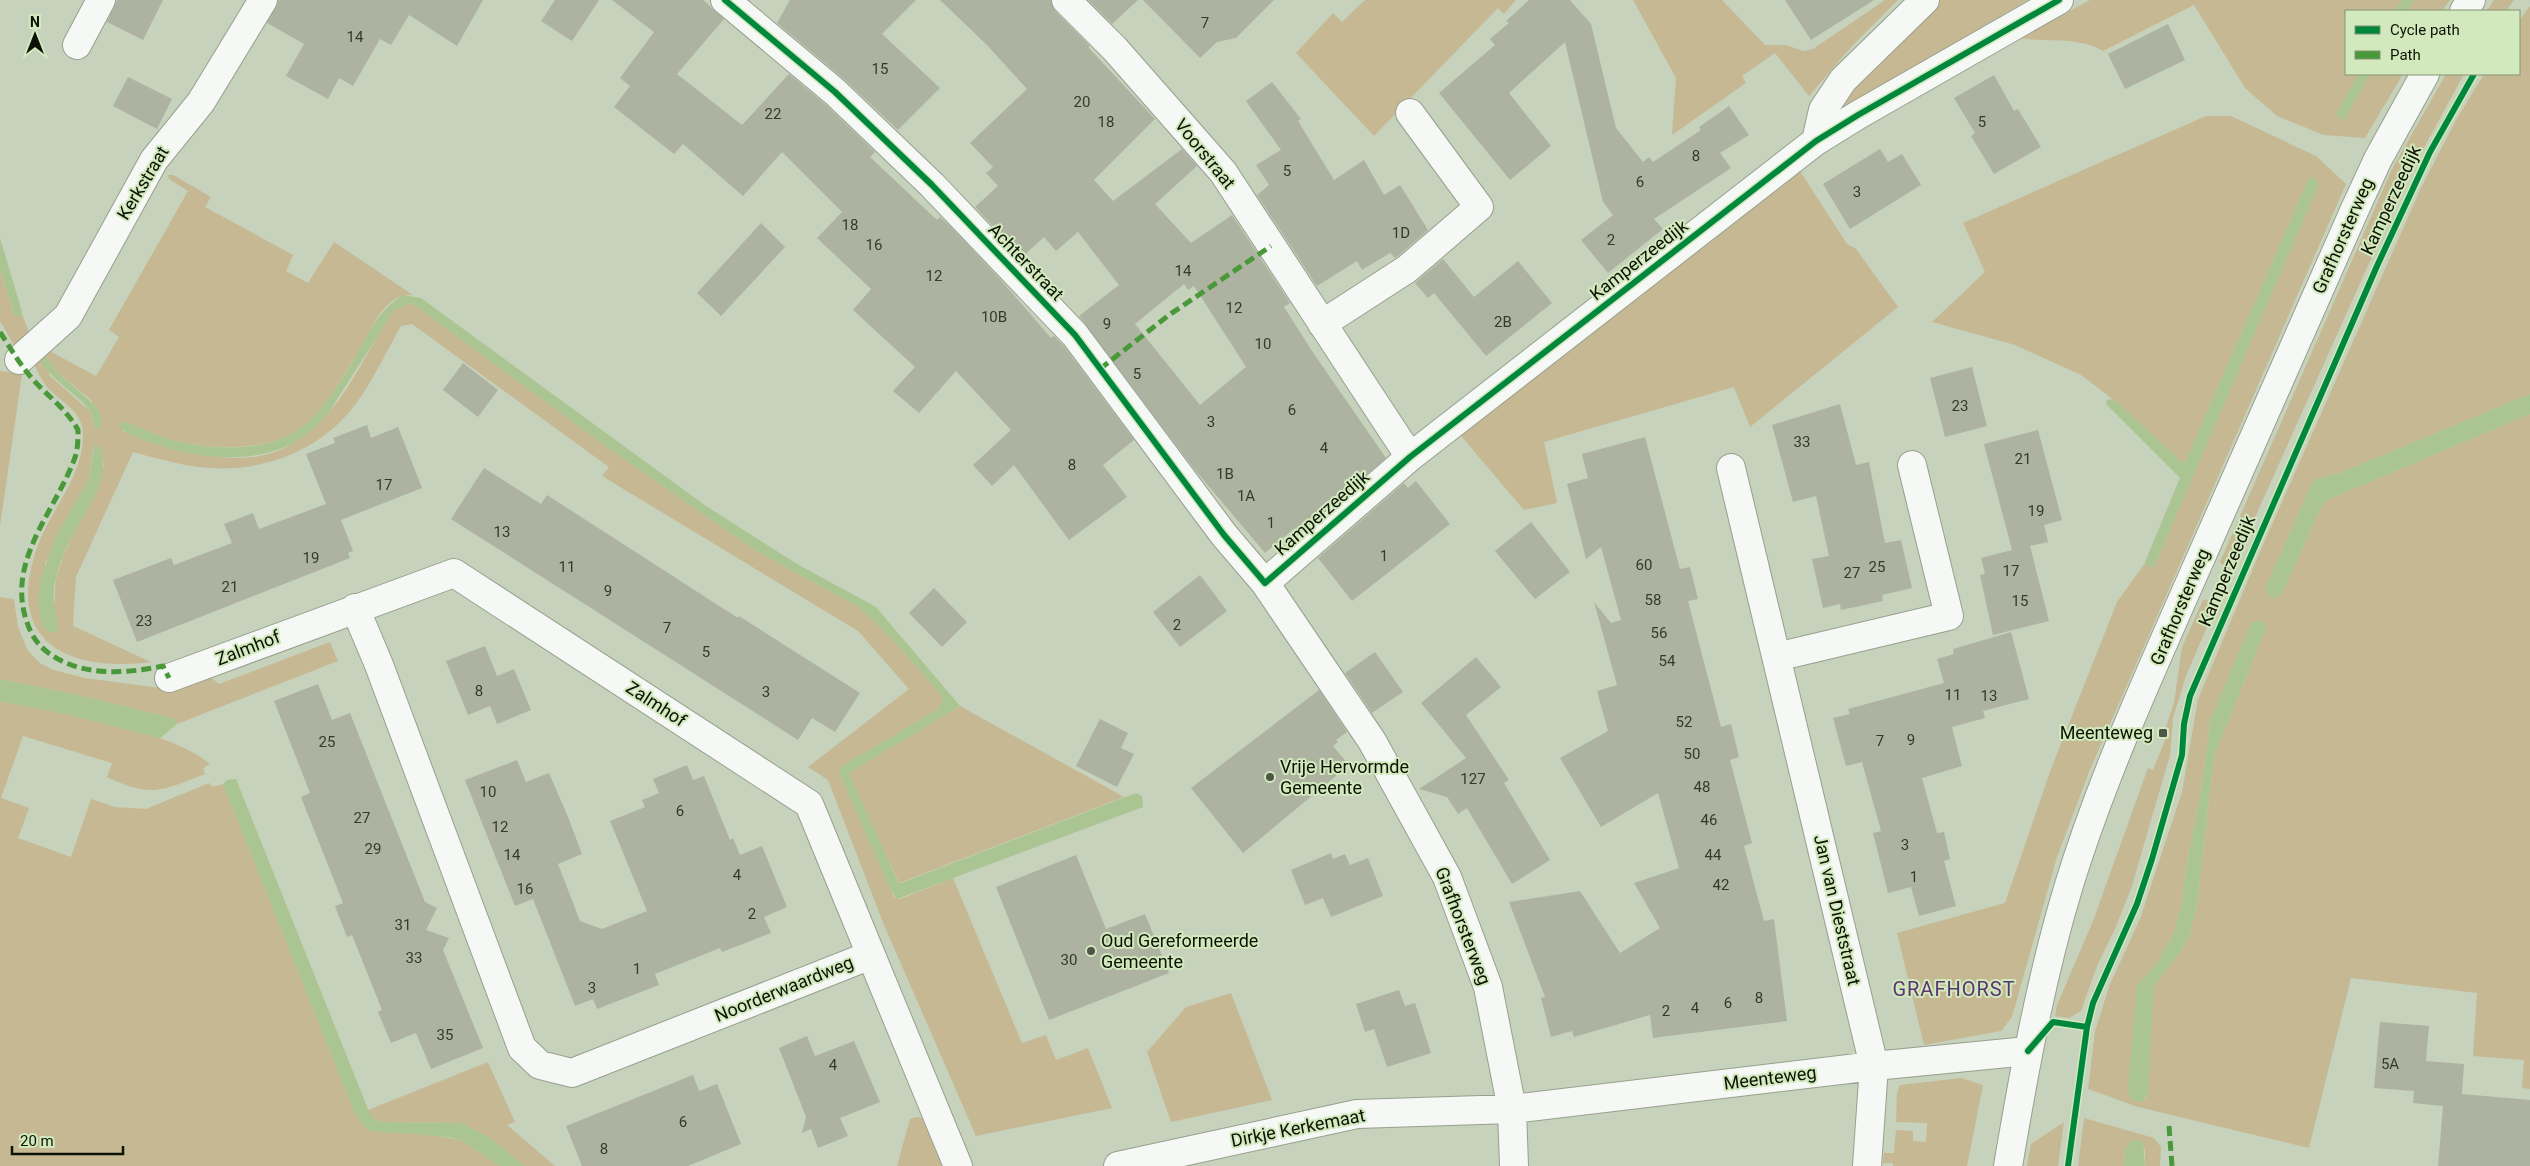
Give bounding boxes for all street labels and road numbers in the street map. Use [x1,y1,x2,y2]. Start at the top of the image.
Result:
street label: Voorstraat [1171,114,1240,193]
street label: Kamperzeedijk [2356,141,2425,258]
street label: Kerkstraat [112,142,173,223]
street label: Grafhorsterweg [2308,175,2377,297]
street label: Kamperzeedijk [1586,214,1693,304]
street label: Achterstraat [984,219,1068,305]
street label: Kamperzeedijk [1270,465,1374,559]
street label: Kamperzeedijk [2194,511,2260,629]
street label: Grafhorsterweg [2146,545,2214,668]
street label: Zalmhof [213,625,284,669]
street label: Zalmhof [622,676,691,731]
street label: Jan van Dieststraat [1810,832,1865,987]
street label: Grafhorsterweg [1431,864,1496,988]
street label: Noorderwaardweg [711,951,856,1026]
street label: Meenteweg [1722,1061,1818,1094]
street label: Dirkje Kerkemaat [1229,1104,1367,1151]

